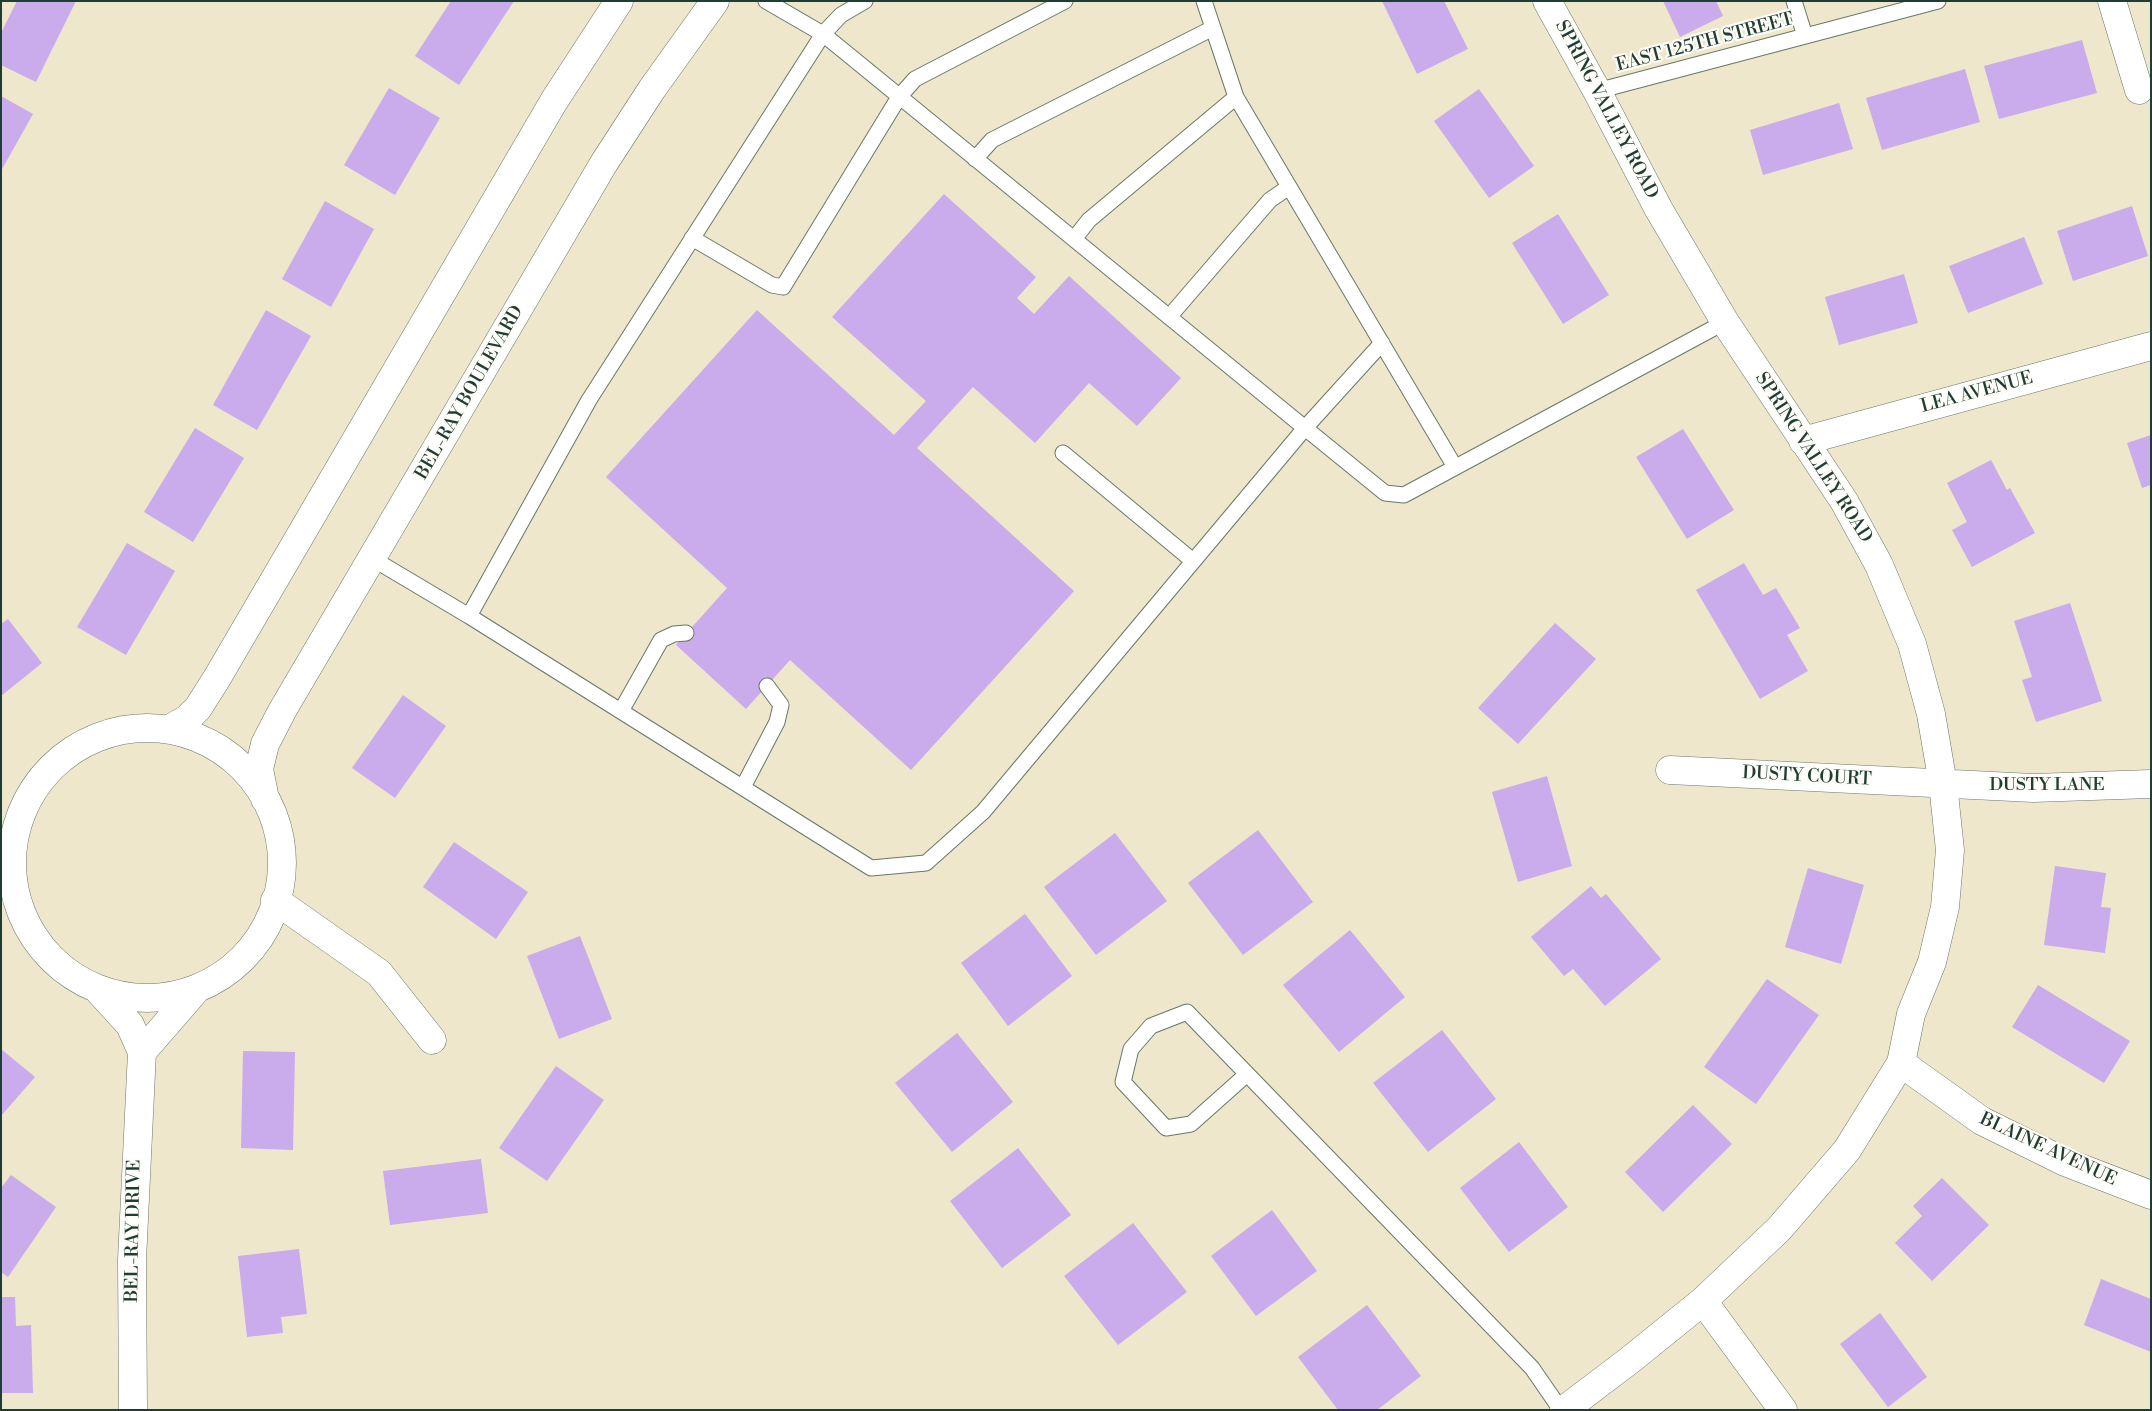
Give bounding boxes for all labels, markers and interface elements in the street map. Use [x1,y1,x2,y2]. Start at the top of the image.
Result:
street label: EAST 125TH STREET [1614,9,1796,77]
street label: SPRING VALLEY ROAD [1550,17,1662,203]
street label: BEL-RAY BOULEVARD [411,302,529,484]
street label: LEA AVENUE [1919,368,2035,418]
street label: SPRING VALLEY ROAD [1750,369,1876,547]
street label: DUSTY COURT [1742,763,1872,791]
street label: DUSTY LANE [1989,775,2105,797]
street label: BLAINE AVENUE [1976,1109,2120,1191]
street label: BEL-RAY DRIVE [122,1159,146,1303]

